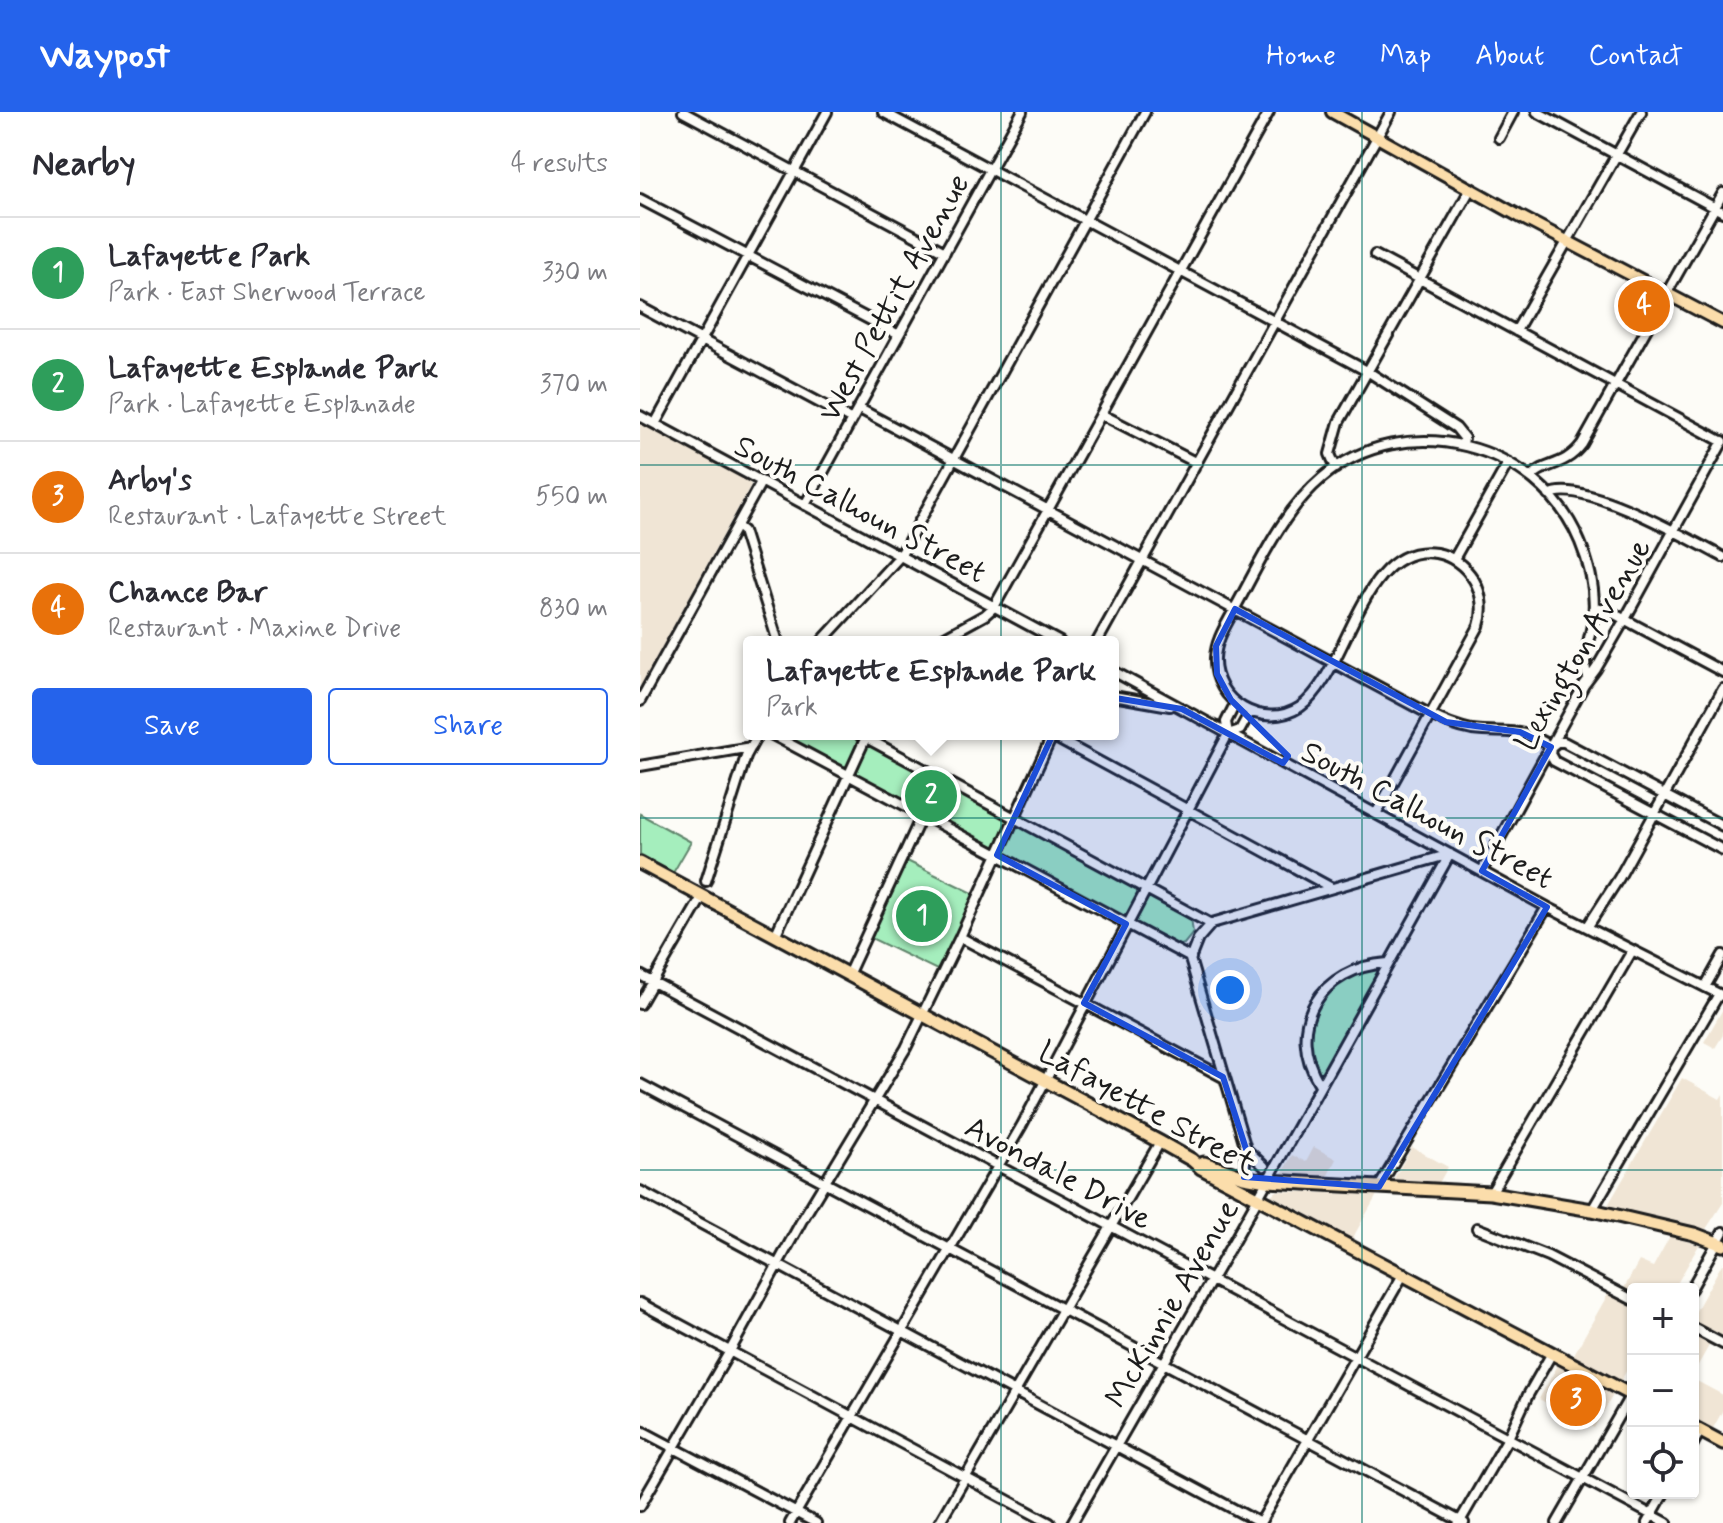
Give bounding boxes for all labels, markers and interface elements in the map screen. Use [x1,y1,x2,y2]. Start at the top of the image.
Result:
text: Waypost [40,32,170,81]
text: Home [1266,38,1336,75]
text: Map [1380,38,1431,75]
text: About [1475,38,1544,75]
text: Contact [1588,38,1683,75]
text: Nearby [32,142,136,187]
text: 4 results [511,147,608,181]
street label: West Pettit Avenue [809,166,980,429]
text: Lafayette Park [108,237,310,276]
text: 1 [52,256,64,290]
text: 330 m [542,256,608,290]
text: Park · East Sherwood Terrace [108,276,426,310]
pin: 4 [1618,276,1670,336]
text: Lafayette Esplande Park [108,349,438,388]
text: 2 [52,368,64,402]
text: 370 m [540,368,608,402]
text: Park · Lafayette Esplanade [108,388,416,422]
street label: South Calhoun Street [727,426,993,594]
text: Arby's [108,461,192,500]
text: 3 [52,480,64,514]
text: 550 m [535,480,608,514]
text: Restaurant · Lafayette Street [108,500,447,534]
street label: Lexington Avenue [1506,531,1664,761]
text: Chance Bar [108,573,267,612]
text: 4 [50,592,66,626]
text: 830 m [539,592,608,626]
text: Restaurant · Maxine Drive [108,612,401,646]
popup [743,636,1119,740]
text: Lafayette Esplande Park [766,652,1096,691]
button: Save [32,688,312,765]
button: Share [328,688,608,765]
text: Park [766,691,818,725]
street label: South Calhoun Street [1294,732,1560,900]
pin: 2 [905,766,957,826]
pin: 1 [896,886,948,946]
your location [1210,970,1250,1010]
street label: Lafayette Street [1030,1031,1264,1186]
street label: Avondale Drive [957,1107,1159,1241]
street label: McKinnie Avenue [1096,1192,1249,1416]
map controls [1627,1283,1699,1499]
button: + [1627,1283,1699,1355]
button: − [1627,1355,1699,1427]
pin: 3 [1550,1370,1602,1430]
button: locate [1627,1427,1699,1499]

